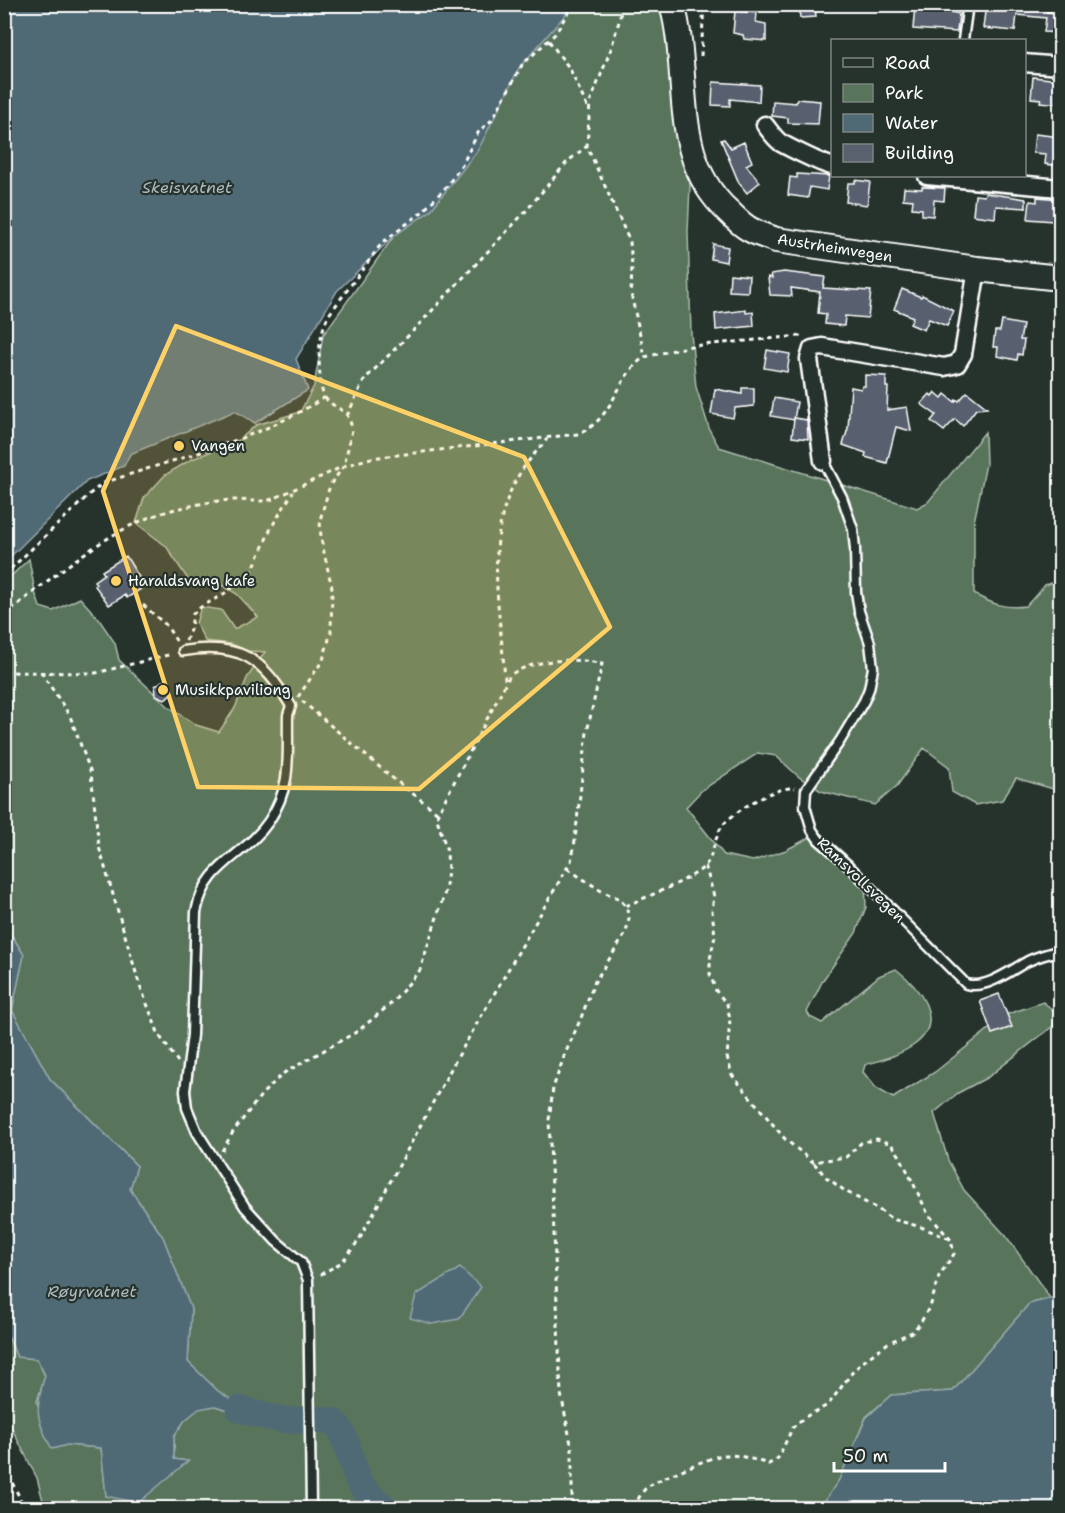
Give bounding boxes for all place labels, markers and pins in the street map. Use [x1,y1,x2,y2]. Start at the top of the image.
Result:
place label: Vangen [191,436,245,456]
marker: Vangen [172,439,186,453]
place label: Haraldsvang kafe [128,571,255,591]
marker: Haraldsvang kafe [109,574,123,588]
place label: Musikkpaviliong [175,680,291,700]
marker: Musikkpaviliong [156,683,170,697]

